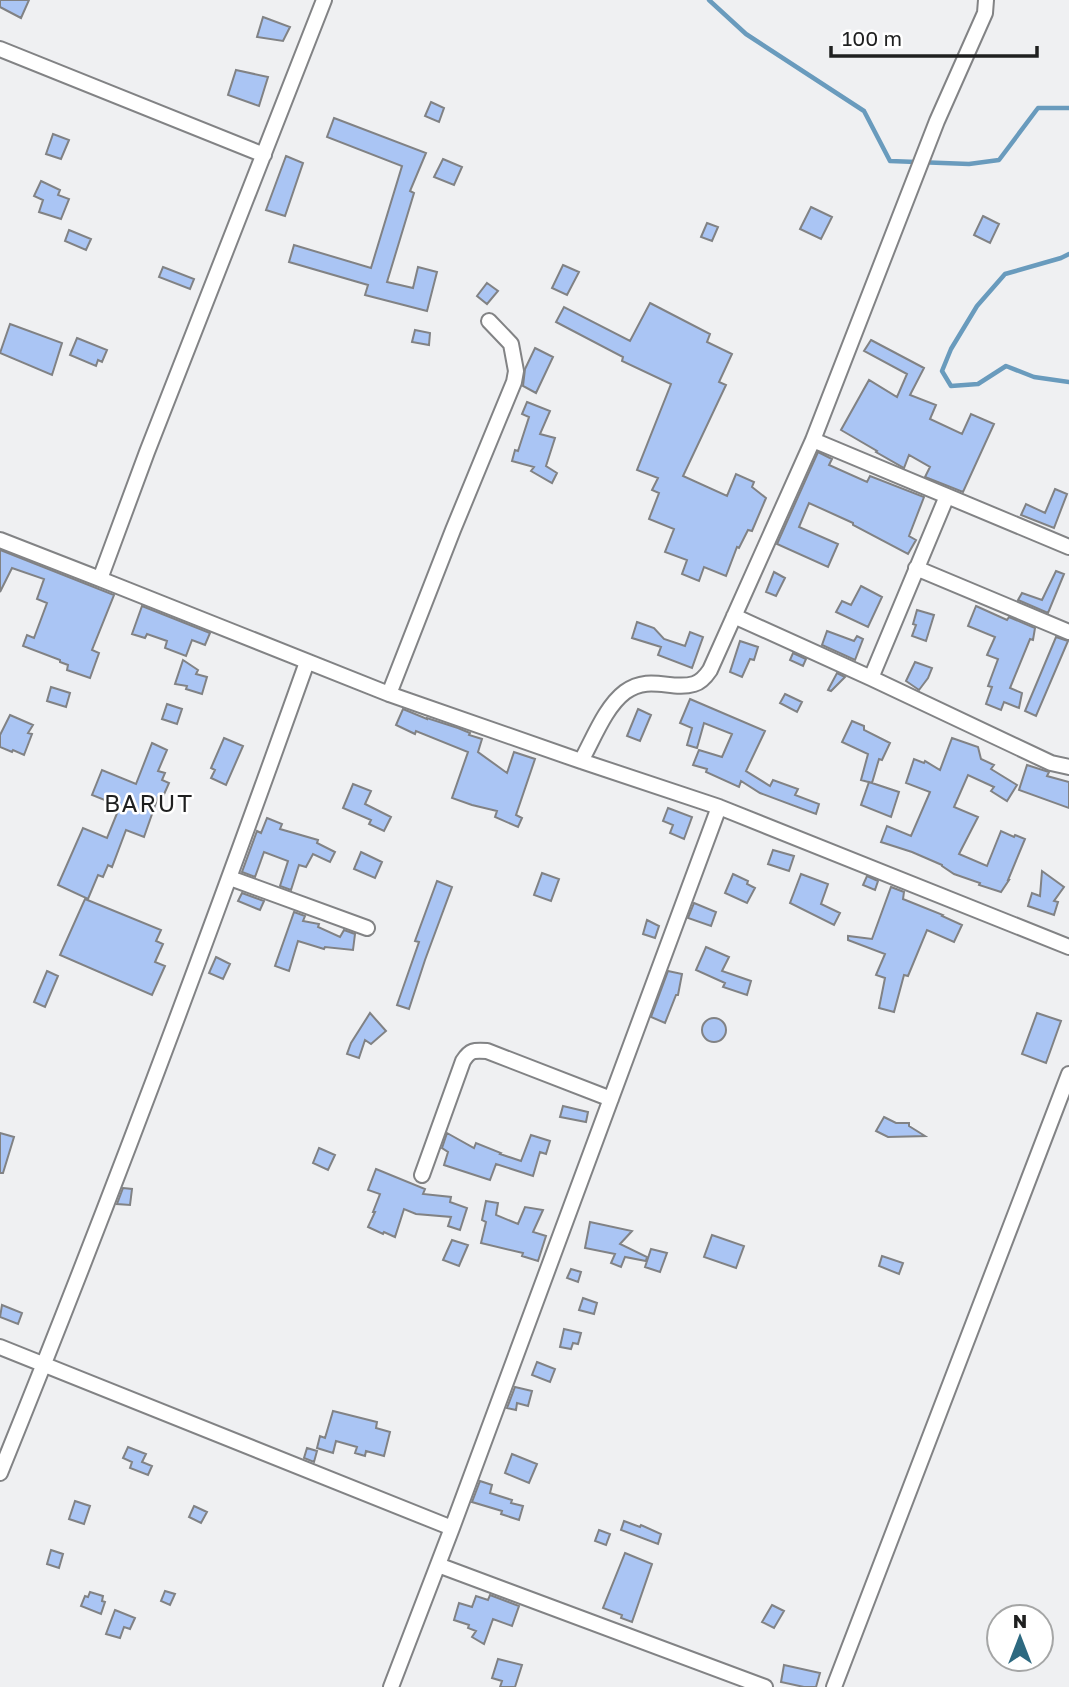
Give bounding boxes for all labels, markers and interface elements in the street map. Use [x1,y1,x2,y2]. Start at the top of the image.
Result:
scale bar [831,14,1038,58]
text: 100 m [842,25,902,51]
district label: BARUT [104,788,194,817]
north arrow [985,1603,1055,1673]
text: N [1013,1609,1027,1632]

